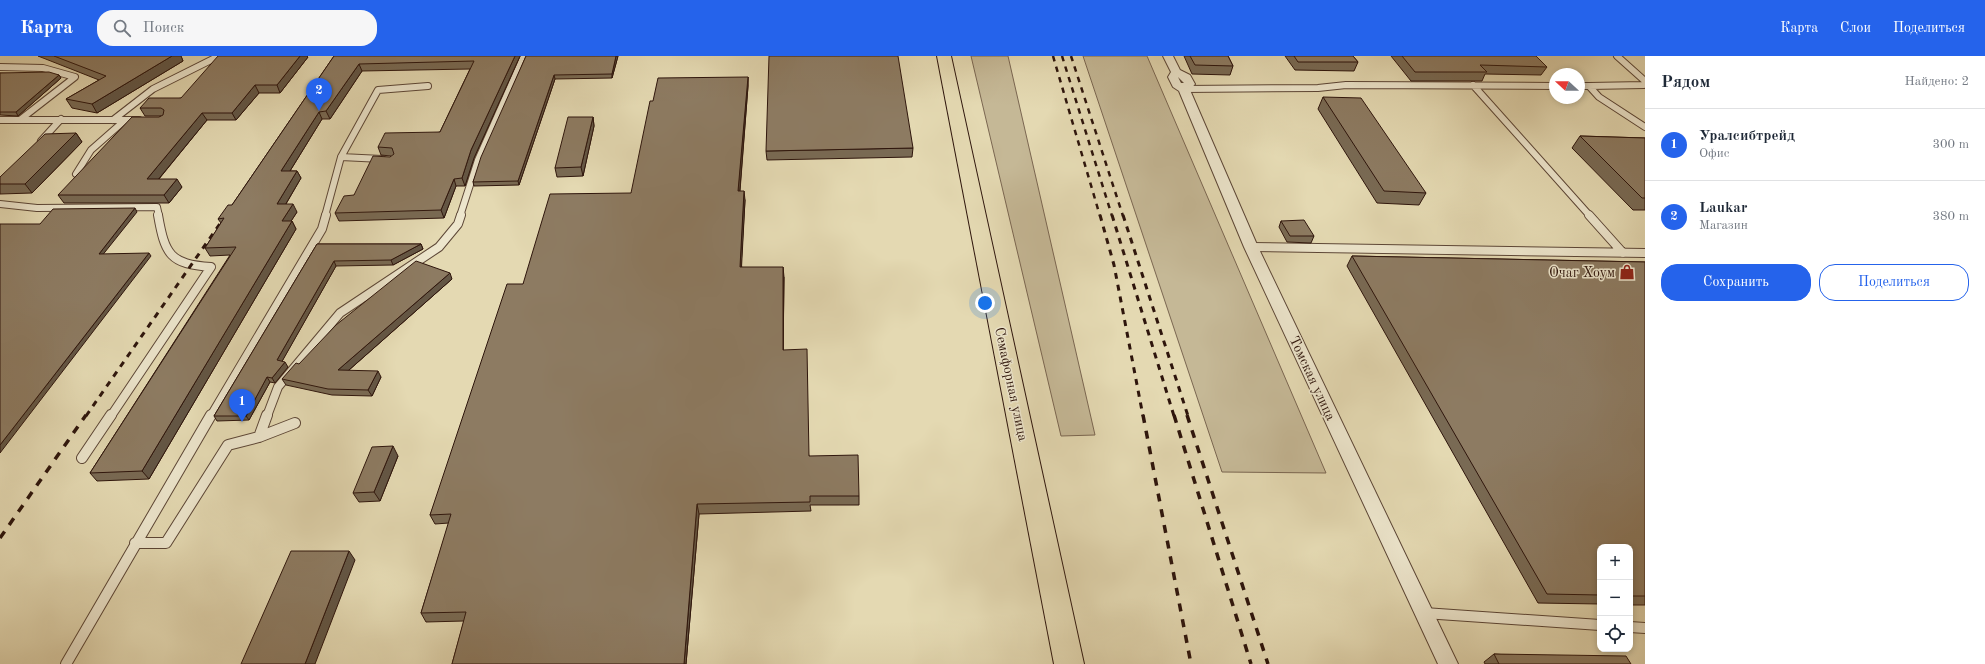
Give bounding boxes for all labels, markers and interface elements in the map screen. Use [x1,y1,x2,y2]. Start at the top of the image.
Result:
search box [97,10,377,46]
icon: search [111,17,133,39]
text: Карта [20,19,73,38]
text: Поиск [143,21,184,36]
text: Карта [1780,21,1818,35]
text: Слои [1840,21,1871,35]
text: Поделиться [1893,21,1965,35]
north arrow [1549,68,1585,104]
text: Рядом [1661,74,1710,91]
text: Найдено: 2 [1905,75,1969,88]
pin: 2 [306,78,332,111]
text: Уралcибтрейд [1699,129,1795,144]
text: 1 [1670,138,1678,151]
text: 300 m [1932,138,1969,151]
text: Офис [1699,147,1729,160]
text: Laukar [1699,201,1747,216]
text: 2 [1670,210,1678,223]
text: 380 m [1932,210,1969,223]
text: Магазин [1699,219,1748,232]
shop icon: Очаг Хоум [1618,263,1636,281]
button: Сохранить [1661,264,1811,301]
button: Поделиться [1819,264,1969,301]
place label: Очаг Хоум [1549,266,1615,280]
your location [975,293,995,313]
street label: Семафорная улица [991,326,1030,443]
street label: Томская улица [1286,334,1338,423]
pin: 1 [229,389,255,422]
map controls [1597,544,1633,652]
button: + [1597,544,1633,580]
button: − [1597,580,1633,616]
button: locate [1597,616,1633,652]

